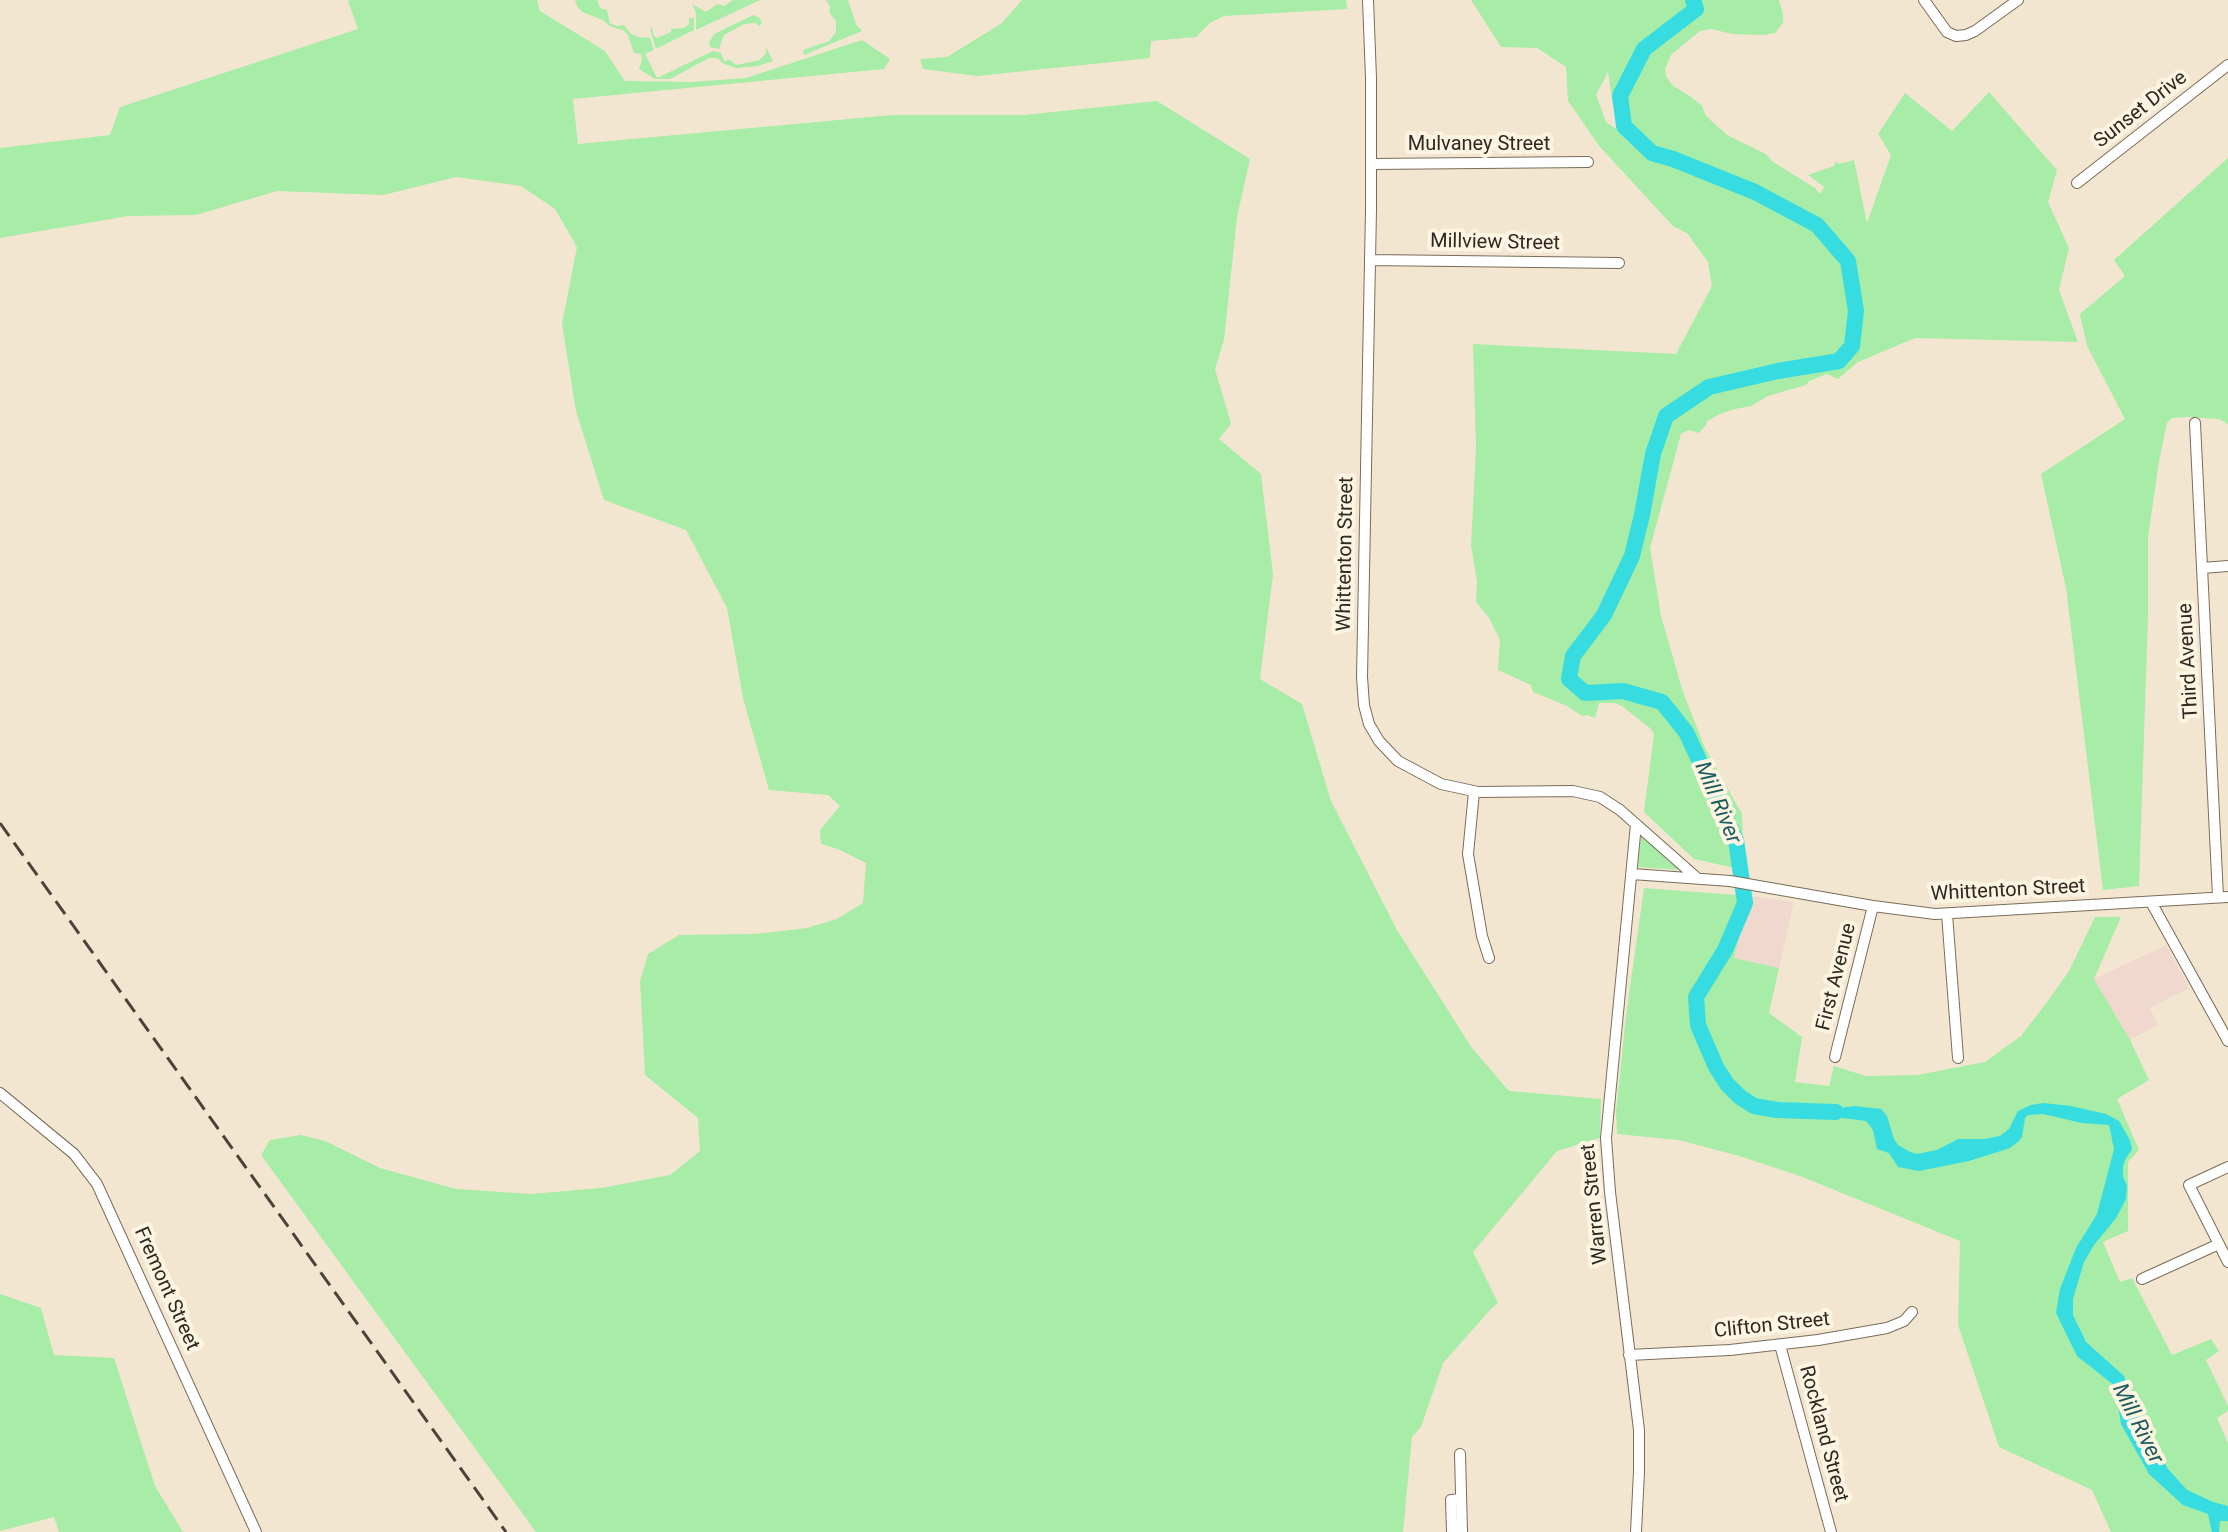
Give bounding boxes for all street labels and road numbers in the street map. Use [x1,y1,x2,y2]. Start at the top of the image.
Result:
street label: Sunset Drive [2090,66,2192,154]
street label: Mulvaney Street [1408,133,1550,157]
street label: Millview Street [1430,230,1560,256]
street label: Whittenton Street [1333,476,1359,632]
street label: Third Avenue [2174,602,2204,720]
street label: Whittenton Street [1930,875,2086,907]
street label: First Avenue [1812,921,1862,1033]
street label: Warren Street [1577,1143,1613,1265]
street label: Fremont Street [128,1224,204,1354]
street label: Clifton Street [1713,1308,1831,1344]
street label: Rockland Street [1793,1363,1853,1505]

